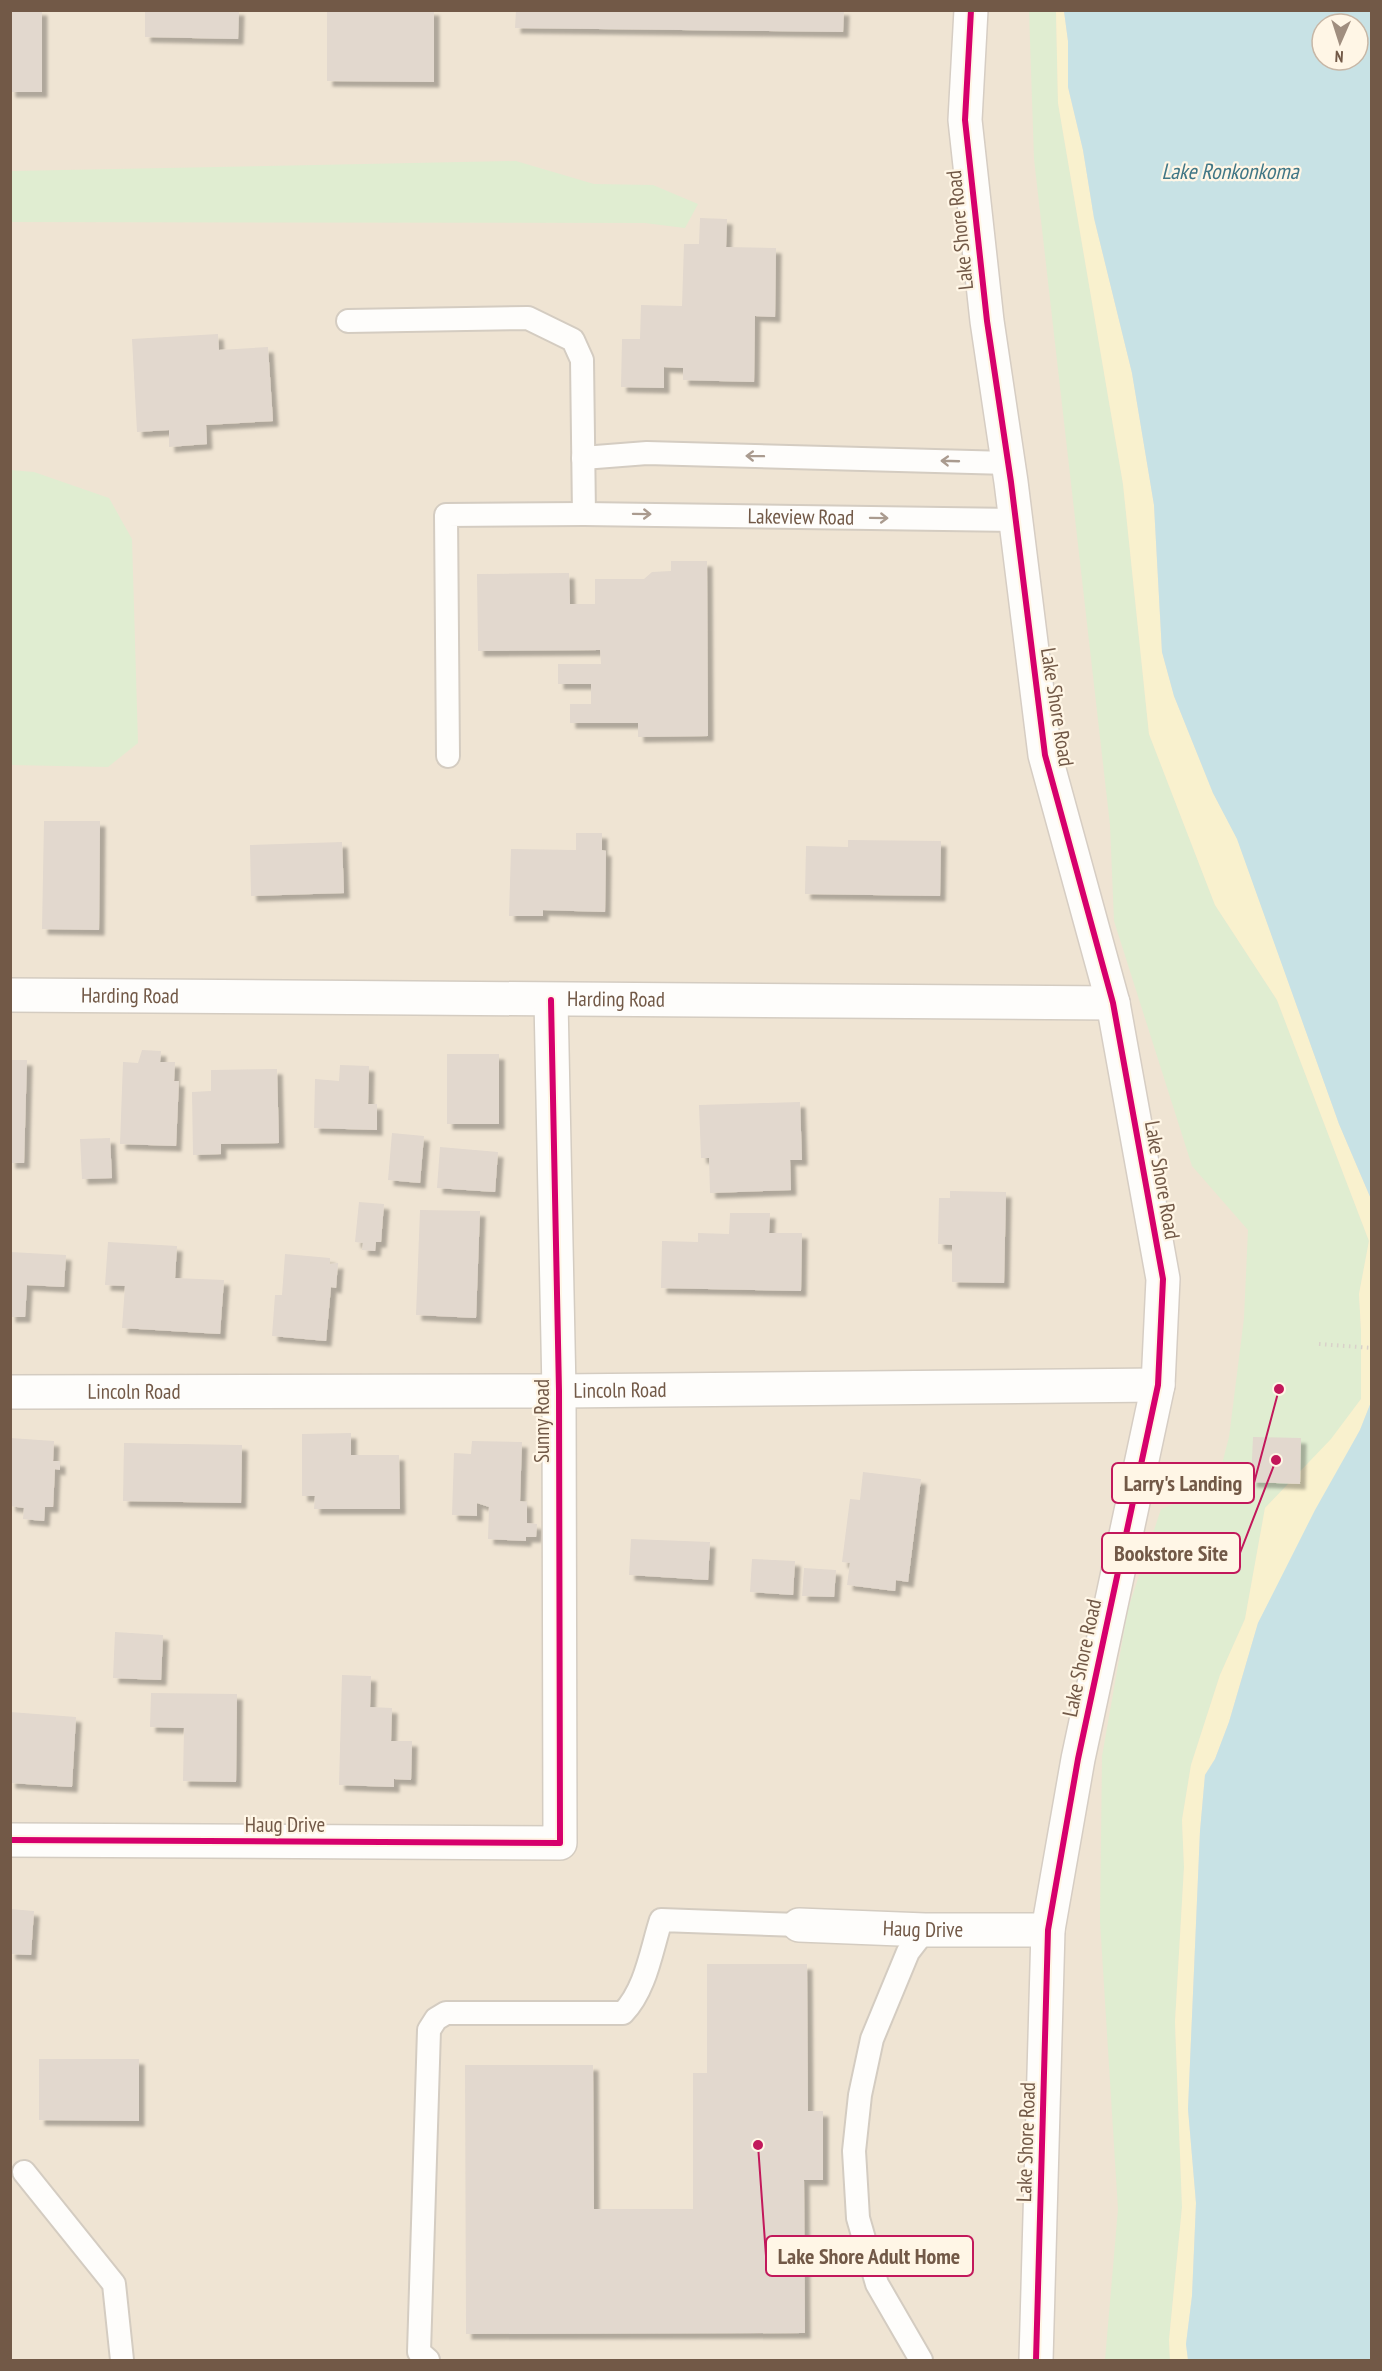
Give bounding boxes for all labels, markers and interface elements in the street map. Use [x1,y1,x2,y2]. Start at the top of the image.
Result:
north arrow [1310,12,1370,72]
text: N [1334,47,1344,67]
water label: Lake Ronkonkoma [1162,157,1300,185]
street label: Lake Shore Road [940,169,979,291]
one-way arrow [745,450,765,461]
one-way arrow [940,456,960,467]
street label: Lakeview Road [747,502,854,531]
one-way arrow [632,509,652,520]
one-way arrow [869,512,889,524]
street label: Lake Shore Road [1035,646,1080,768]
street label: Harding Road [81,982,179,1009]
street label: Harding Road [567,985,665,1013]
street label: Lake Shore Road [1139,1119,1186,1241]
street label: Lincoln Road [573,1376,667,1404]
street label: Lincoln Road [87,1378,181,1405]
street label: Sunny Road [528,1379,555,1463]
callout: Larry's Landing [1112,1463,1254,1503]
text: Larry's Landing [1124,1469,1242,1497]
callout: Bookstore Site [1102,1533,1240,1573]
text: Bookstore Site [1114,1539,1228,1567]
street label: Lake Shore Road [1056,1596,1107,1719]
street label: Haug Drive [245,1811,325,1838]
street label: Haug Drive [882,1914,963,1943]
street label: Lake Shore Road [1010,2082,1041,2202]
callout: Lake Shore Adult Home [766,2236,973,2276]
text: Lake Shore Adult Home [778,2242,960,2270]

